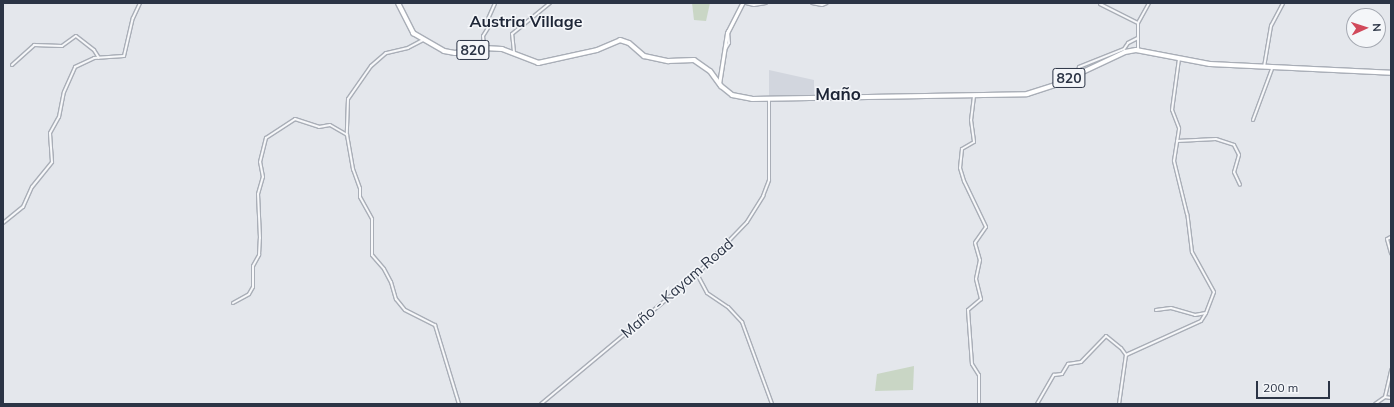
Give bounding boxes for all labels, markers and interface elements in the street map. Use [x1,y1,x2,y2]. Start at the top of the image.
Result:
north arrow [1346,8,1386,48]
district label: Austria Village [469,11,583,31]
text: N [1370,23,1384,32]
road number: 820 [456,38,490,62]
road number: 820 [1052,66,1086,90]
district label: Maño [815,84,861,104]
street label: Maño - Kayam Road [617,234,737,342]
scale bar [1258,373,1332,399]
text: 200 m [1263,380,1298,395]

